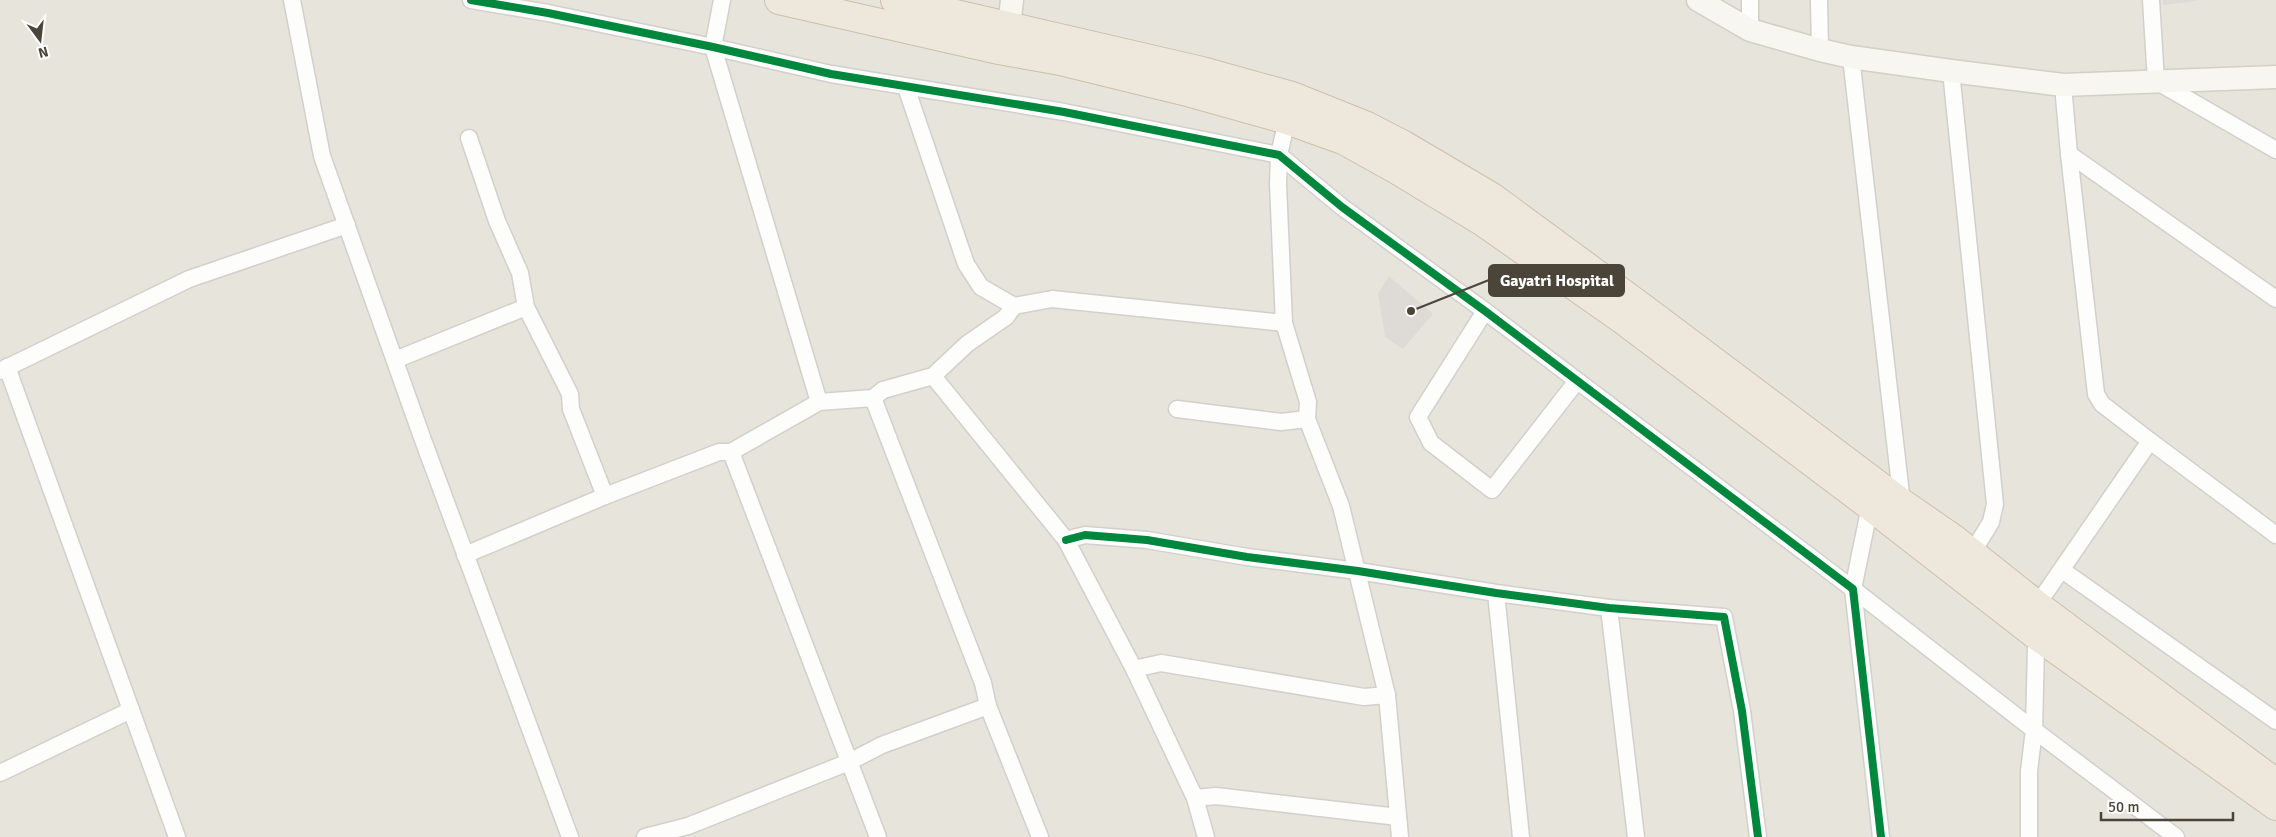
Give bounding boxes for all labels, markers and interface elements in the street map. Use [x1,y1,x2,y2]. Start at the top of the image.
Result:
north arrow [15,15,65,65]
text: N [36,43,50,62]
callout: Gayatri Hospital [1489,265,1624,296]
text: Gayatri Hospital [1500,271,1614,291]
scale bar [2101,790,2234,822]
text: 50 m [2108,798,2139,816]

